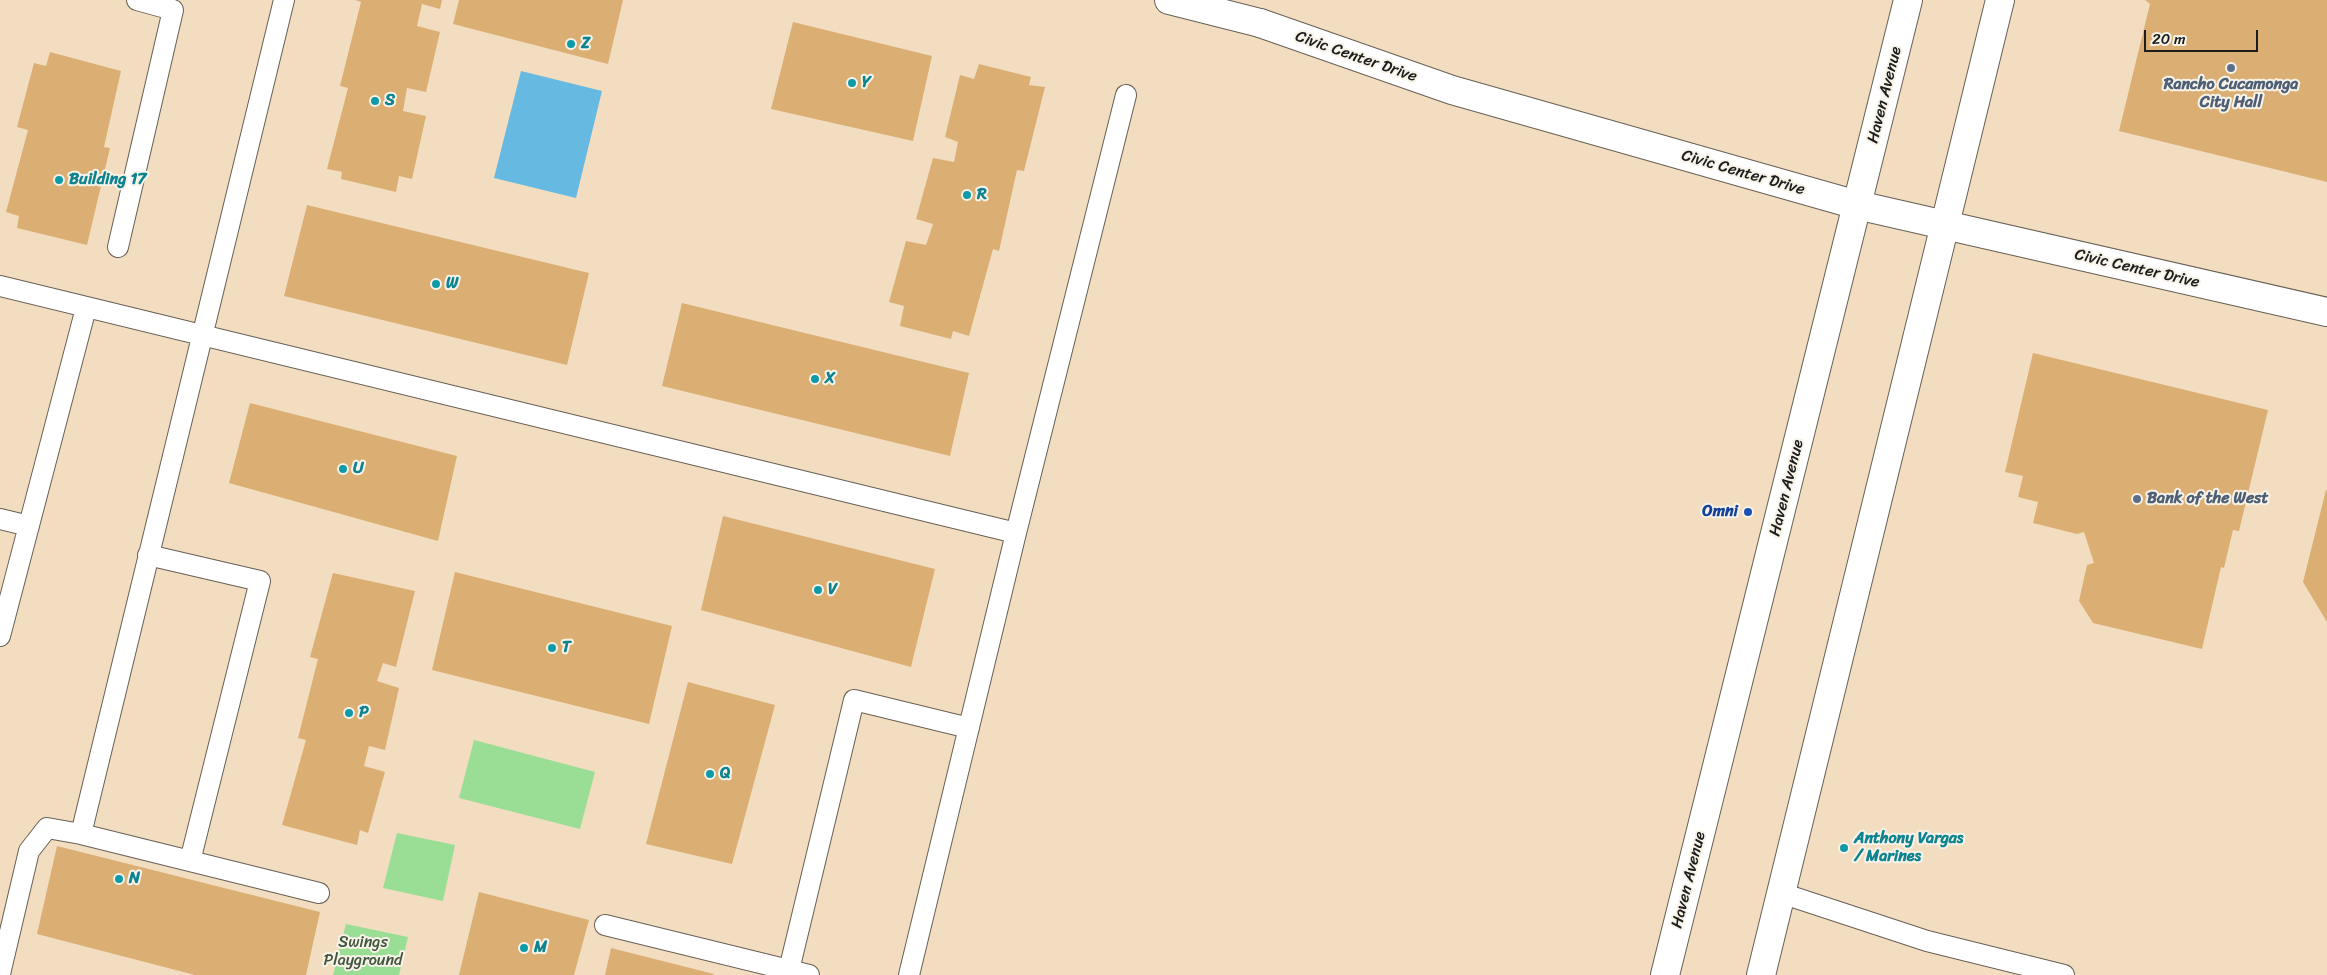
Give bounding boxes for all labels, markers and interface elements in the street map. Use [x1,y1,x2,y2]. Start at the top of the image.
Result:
scale bar [2147,20,2261,52]
text: 20 m [2152,26,2186,52]
street label: Civic Center Drive [1293,27,1419,87]
place label: Z [581,34,591,54]
marker: Z [565,38,577,50]
street label: Haven Avenue [1864,45,1906,145]
marker: Rancho Cucamonga City Hall [2225,62,2237,74]
place label: Y [862,73,871,93]
place label: Rancho Cucamonga City Hall [2164,75,2298,113]
marker: Y [846,77,858,89]
place label: S [385,91,395,111]
marker: S [369,95,381,107]
street label: Civic Center Drive [1679,146,1807,200]
place label: Building 17 [69,170,146,190]
marker: Building 17 [53,174,65,186]
place label: R [977,185,987,205]
marker: R [961,189,973,201]
street label: Civic Center Drive [2073,245,2201,293]
place label: W [446,274,458,294]
marker: W [430,278,442,290]
place label: X [825,369,836,389]
marker: X [809,373,821,385]
street label: Haven Avenue [1766,438,1808,538]
place label: U [353,459,364,479]
marker: U [337,463,349,475]
place label: Bank of the West [2147,489,2268,509]
marker: Bank of the West [2131,493,2143,505]
place label: Omni [1702,502,1738,522]
marker: Omni [1742,506,1754,518]
place label: V [828,580,838,600]
marker: V [812,584,824,596]
place label: T [562,638,571,658]
marker: T [546,642,558,654]
place label: P [359,703,369,723]
marker: P [343,707,355,719]
place label: Q [720,764,730,784]
marker: Q [704,768,716,780]
place label: Anthony Vargas / Marines [1854,829,1963,867]
street label: Haven Avenue [1668,830,1710,930]
marker: Anthony Vargas / Marines [1838,842,1850,854]
place label: N [129,869,140,889]
marker: N [113,873,125,885]
park label: Swings Playground [323,933,403,971]
place label: M [534,938,547,958]
marker: M [518,942,530,954]

